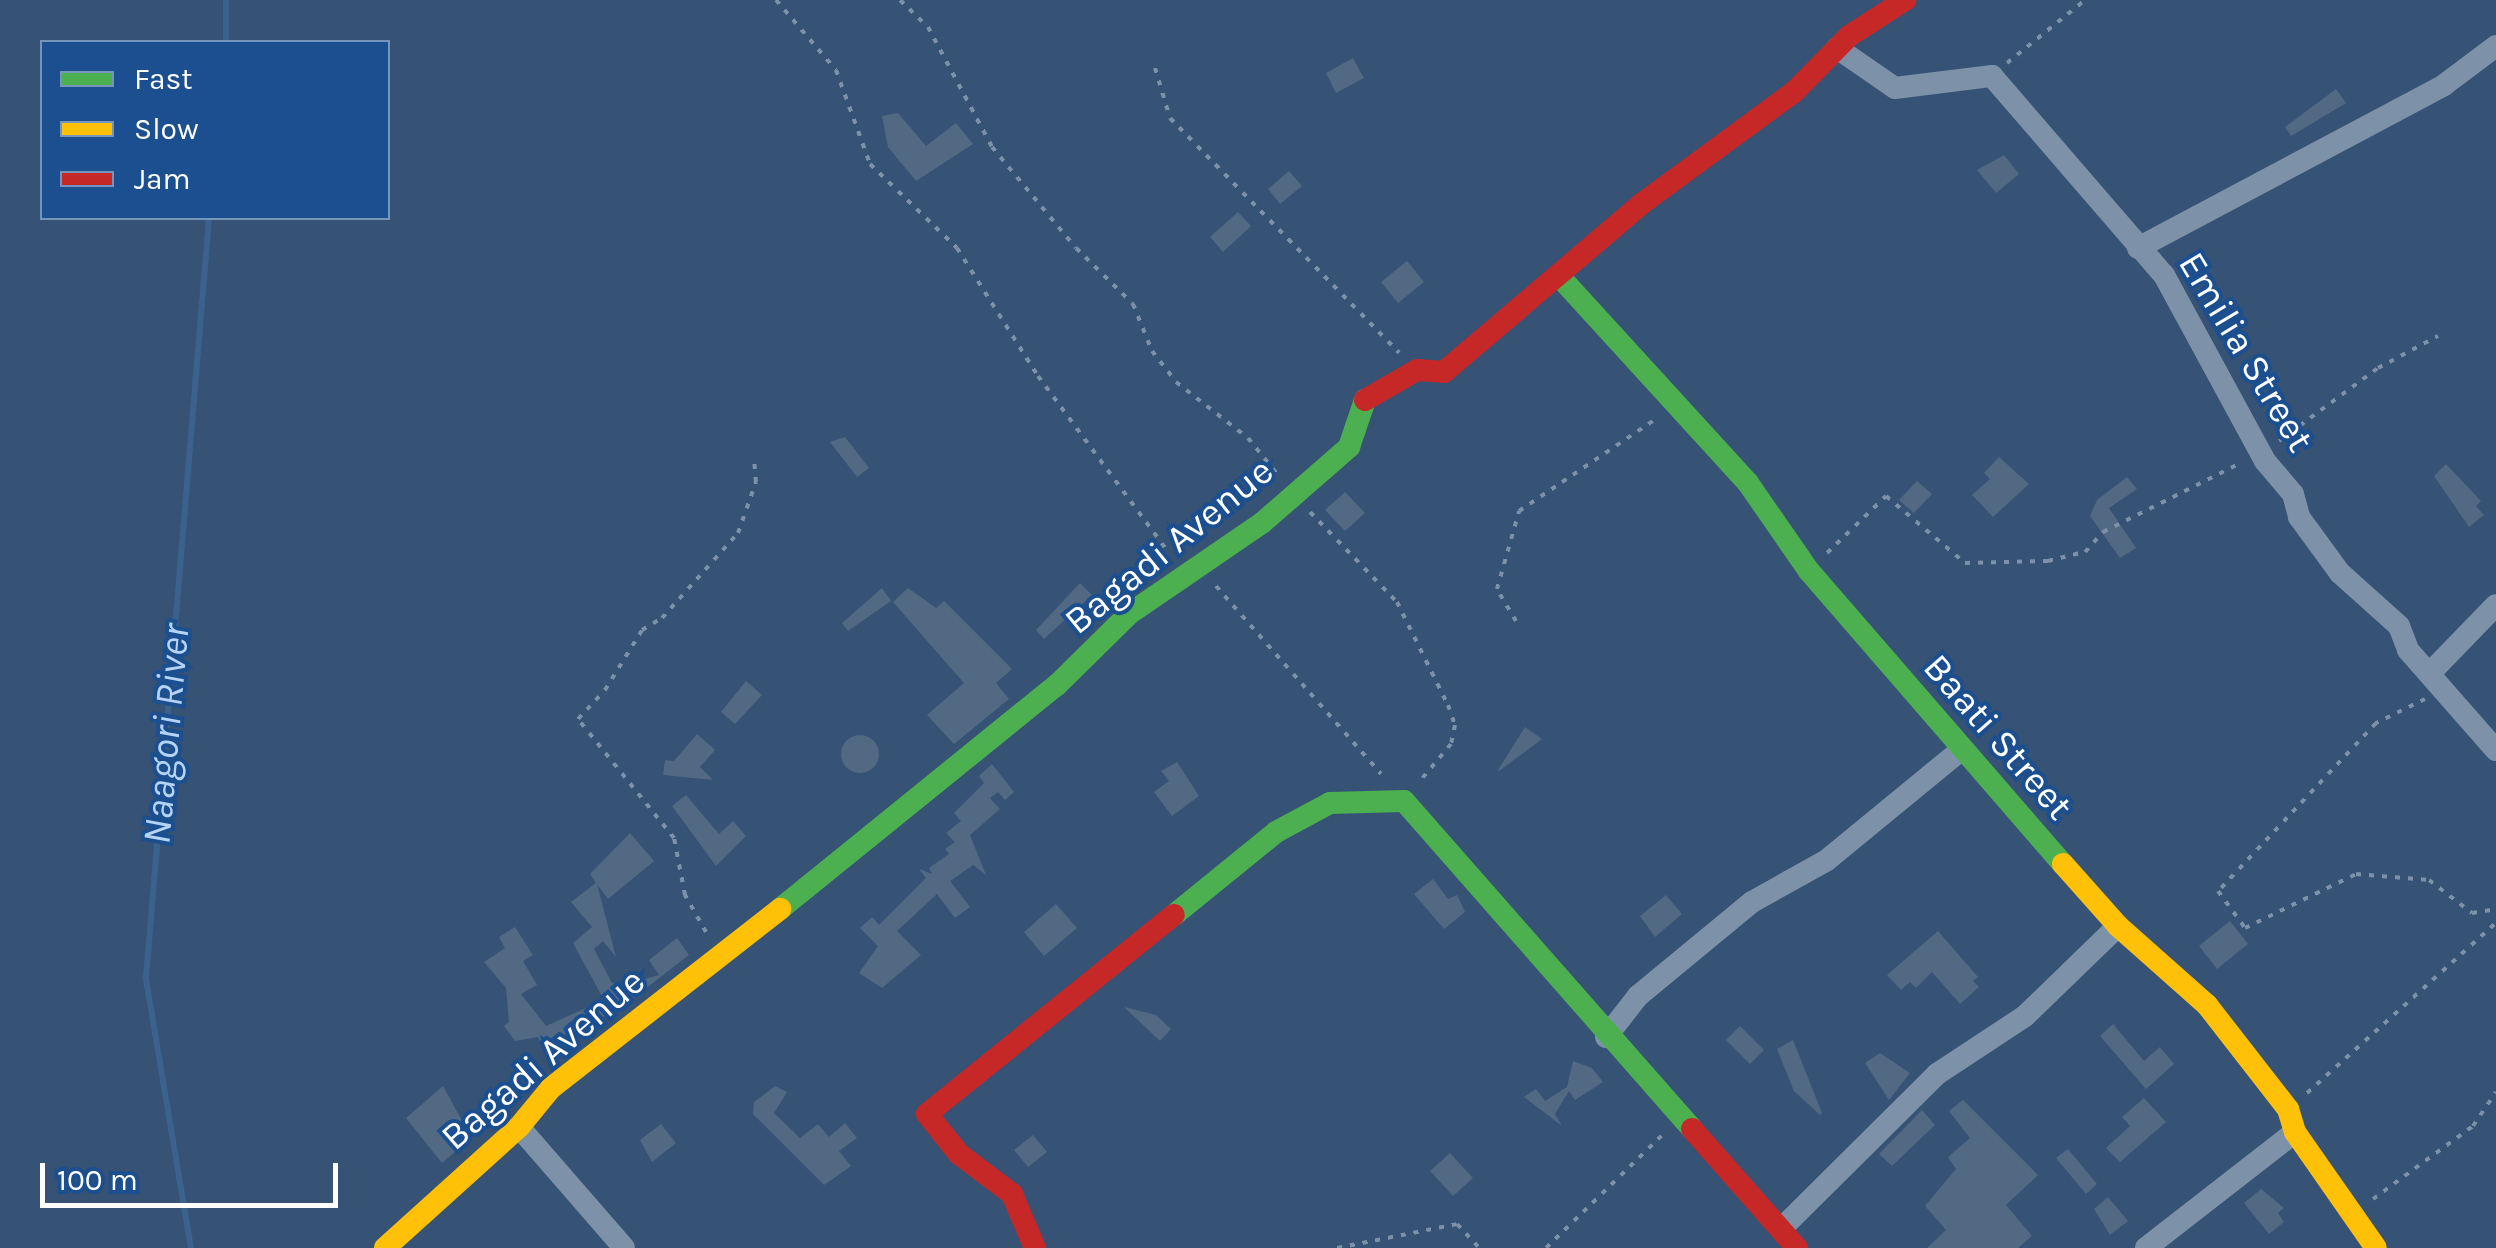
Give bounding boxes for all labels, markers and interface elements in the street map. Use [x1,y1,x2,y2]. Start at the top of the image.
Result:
legend [40,40,390,220]
text: Fast [134,61,193,97]
text: Slow [134,111,199,147]
text: Jam [134,161,191,197]
street label: Emilia Street [2169,244,2323,460]
street label: Bagadi Avenue [1056,448,1282,644]
water label: Naagori River [132,622,200,846]
street label: Baati Street [1914,645,2082,829]
street label: Bagadi Avenue [432,958,654,1160]
scale bar [45,1143,342,1205]
text: 100 m [57,1162,138,1198]

